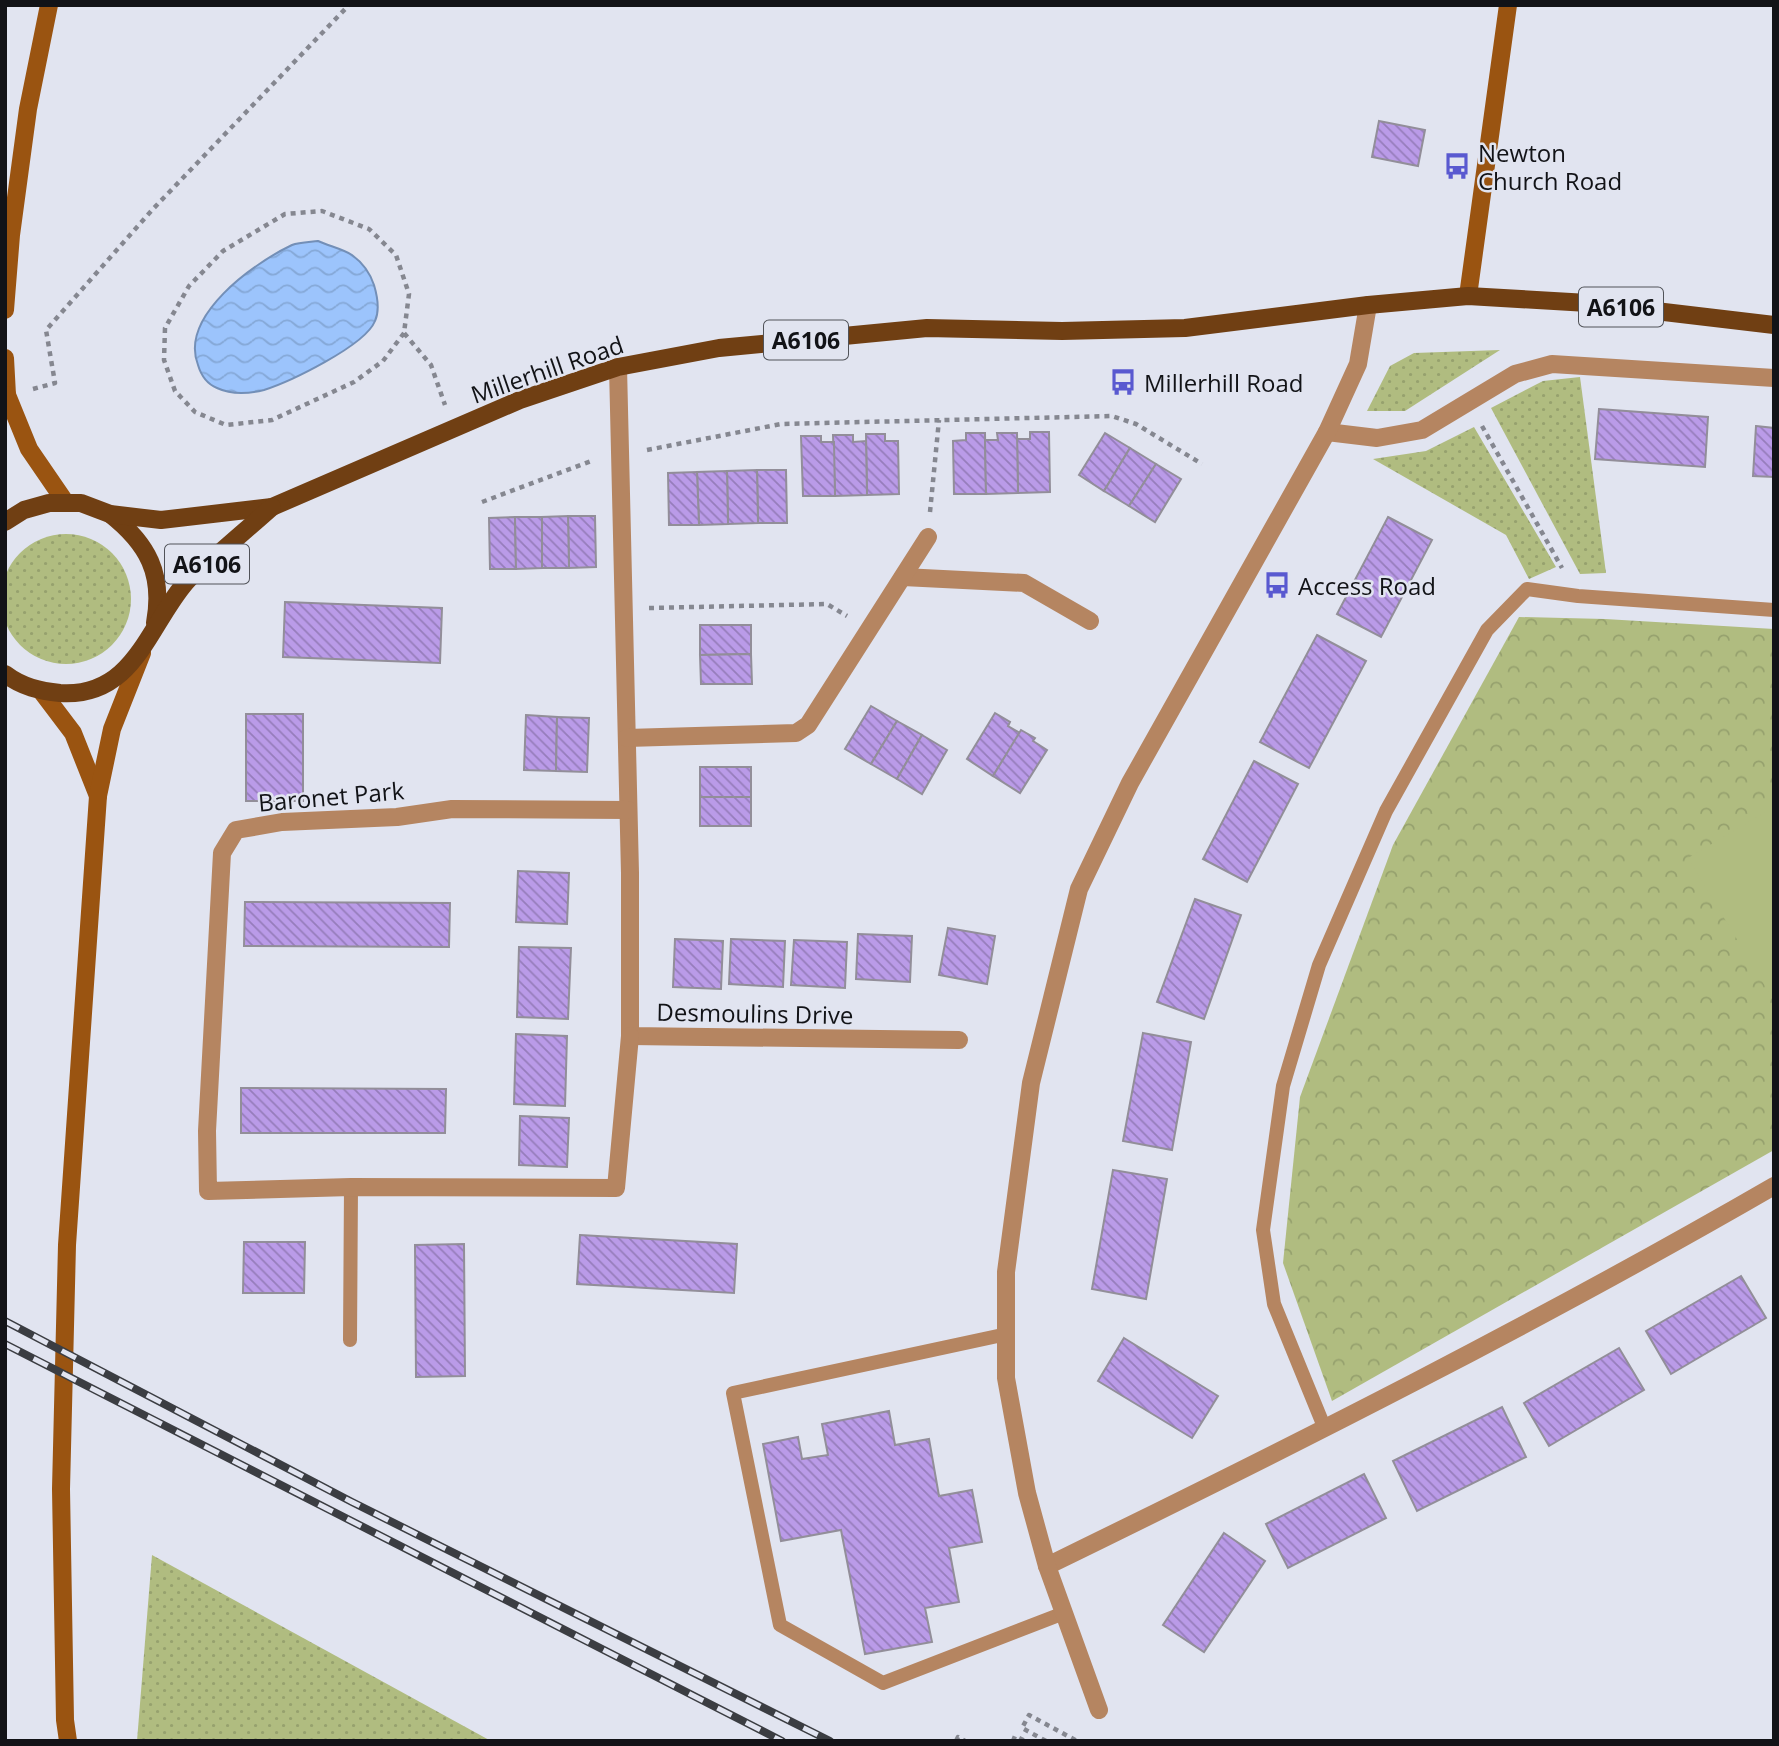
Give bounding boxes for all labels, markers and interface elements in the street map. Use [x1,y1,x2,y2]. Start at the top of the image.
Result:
place label: Newton Church Road [1478,136,1622,197]
bus stop icon: Newton Church Road [1442,151,1472,181]
road number: A6106 [1579,288,1663,326]
road number: A6106 [764,320,848,360]
street label: Millerhill Road [466,327,628,411]
place label: Millerhill Road [1144,366,1303,399]
bus stop icon: Millerhill Road [1108,367,1138,397]
road number: A6106 [165,544,249,584]
place label: Access Road [1298,569,1436,602]
bus stop icon: Access Road [1262,570,1292,600]
street label: Baronet Park [257,773,406,819]
street label: Desmoulins Drive [656,995,854,1031]

